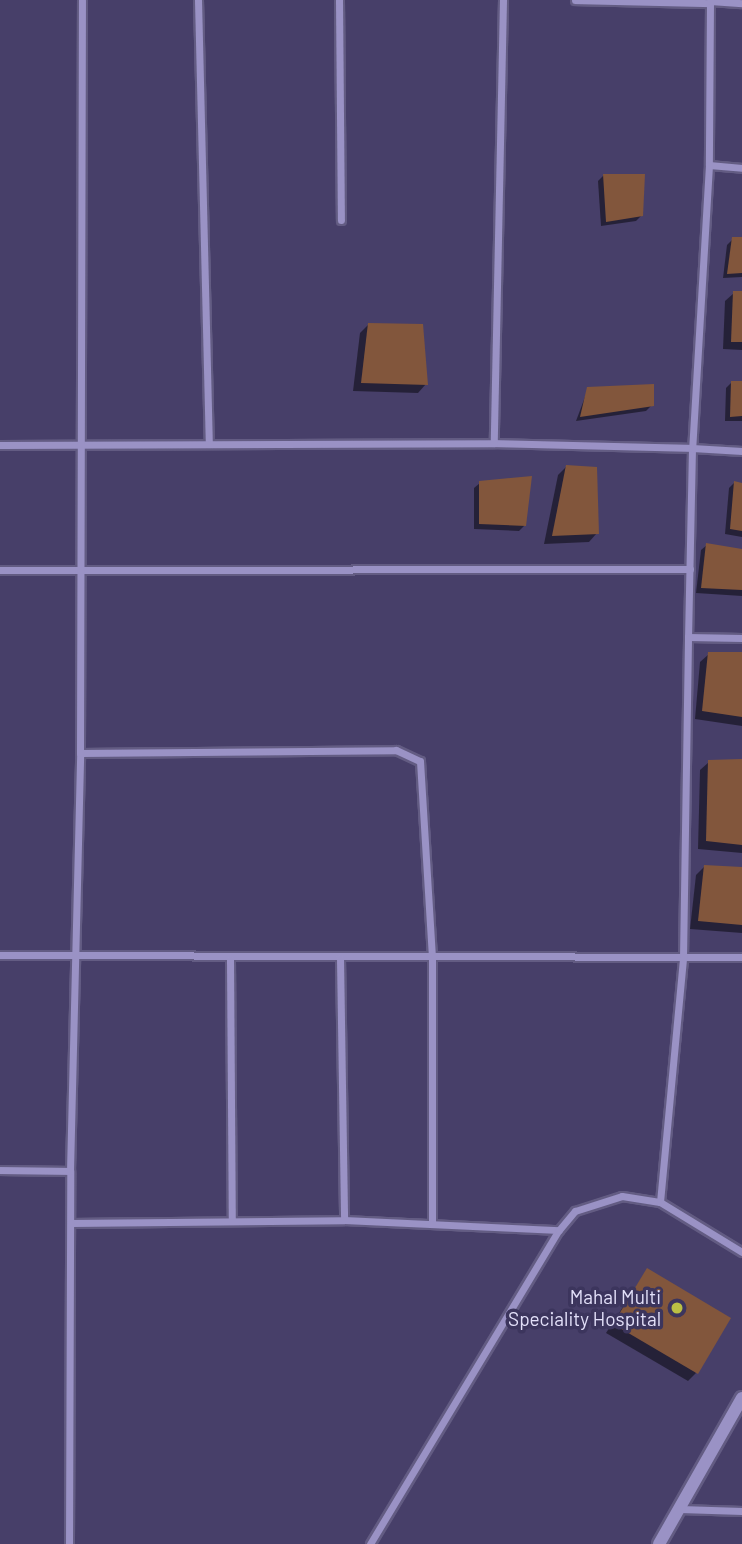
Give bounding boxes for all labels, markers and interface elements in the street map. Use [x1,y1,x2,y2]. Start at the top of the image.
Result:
place label: Mahal Multi Speciality Hospital [508,1286,661,1330]
marker: Mahal Multi Speciality Hospital [667,1298,687,1318]

